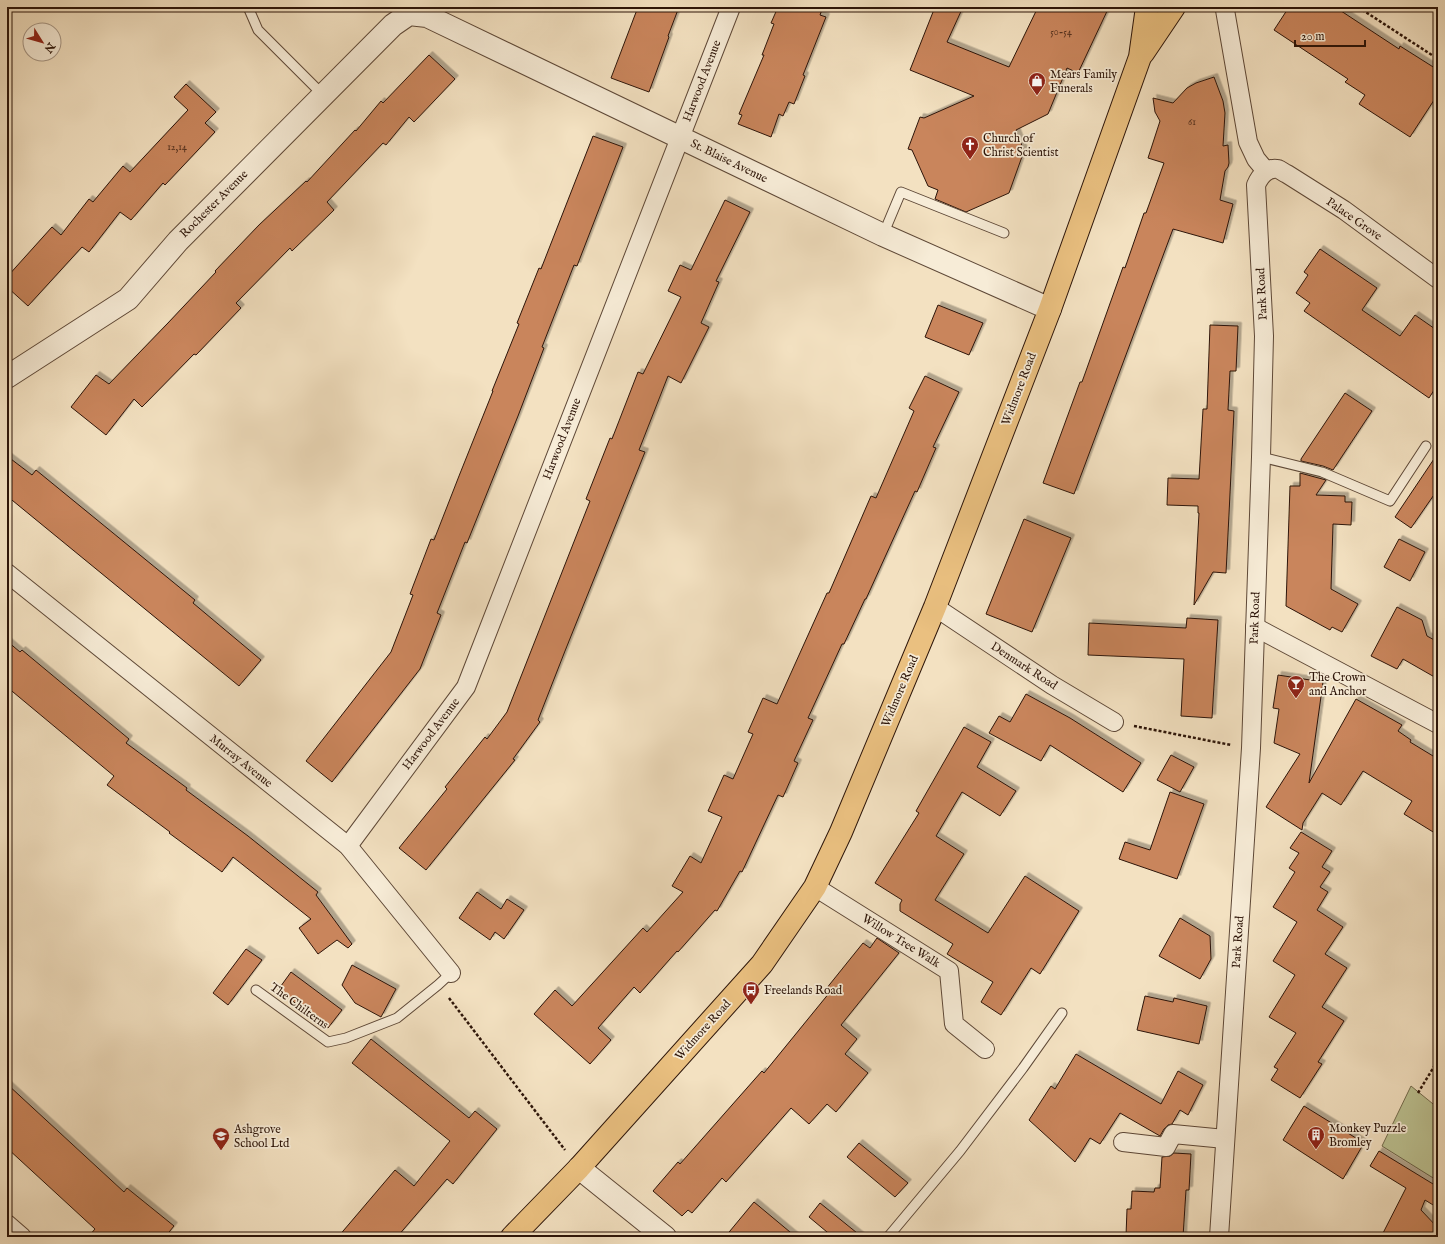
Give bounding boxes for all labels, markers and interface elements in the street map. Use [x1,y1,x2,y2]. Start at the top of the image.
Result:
north arrow [22,22,62,62]
scale bar [1295,22,1365,48]
house number: 50-54 [1050,26,1072,39]
text: 20 m [1301,29,1324,44]
street label: Harwood Avenue [680,38,725,124]
text: N [40,39,58,56]
place label: Mears Family Funerals [1050,67,1117,96]
shop icon: Mears Family Funerals [1027,71,1047,96]
house number: 61 [1188,116,1196,129]
place label: Church of Christ Scientist [983,131,1059,160]
church icon: Church of Christ Scientist [960,135,980,160]
street label: St. Blaise Avenue [688,136,771,186]
house number: 12,14 [167,141,187,154]
street label: Rochester Avenue [177,166,252,241]
street label: Palace Grove [1323,194,1385,244]
street label: Park Road [1253,267,1271,321]
street label: Widmore Road [998,350,1040,427]
street label: Harwood Avenue [540,396,585,482]
street label: Park Road [1247,591,1263,645]
street label: Denmark Road [988,639,1061,693]
street label: Widmore Road [878,652,922,729]
place label: The Crown and Anchor [1309,670,1367,699]
bar icon: The Crown and Anchor [1286,674,1306,699]
street label: Harwood Avenue [399,695,463,773]
street label: Murray Avenue [207,731,276,791]
street label: Willow Tree Walk [859,911,943,971]
street label: Park Road [1229,915,1247,969]
street label: The Chilterns [267,980,331,1032]
bus stop icon: Freelands Road [741,980,761,1005]
place label: Freelands Road [764,983,843,998]
street label: Widmore Road [672,996,735,1063]
place label: Monkey Puzzle Bromley [1329,1121,1407,1150]
place label: Ashgrove School Ltd [233,1122,290,1151]
building icon: Monkey Puzzle Bromley [1306,1125,1326,1150]
school or university icon: Ashgrove School Ltd [211,1126,231,1151]

